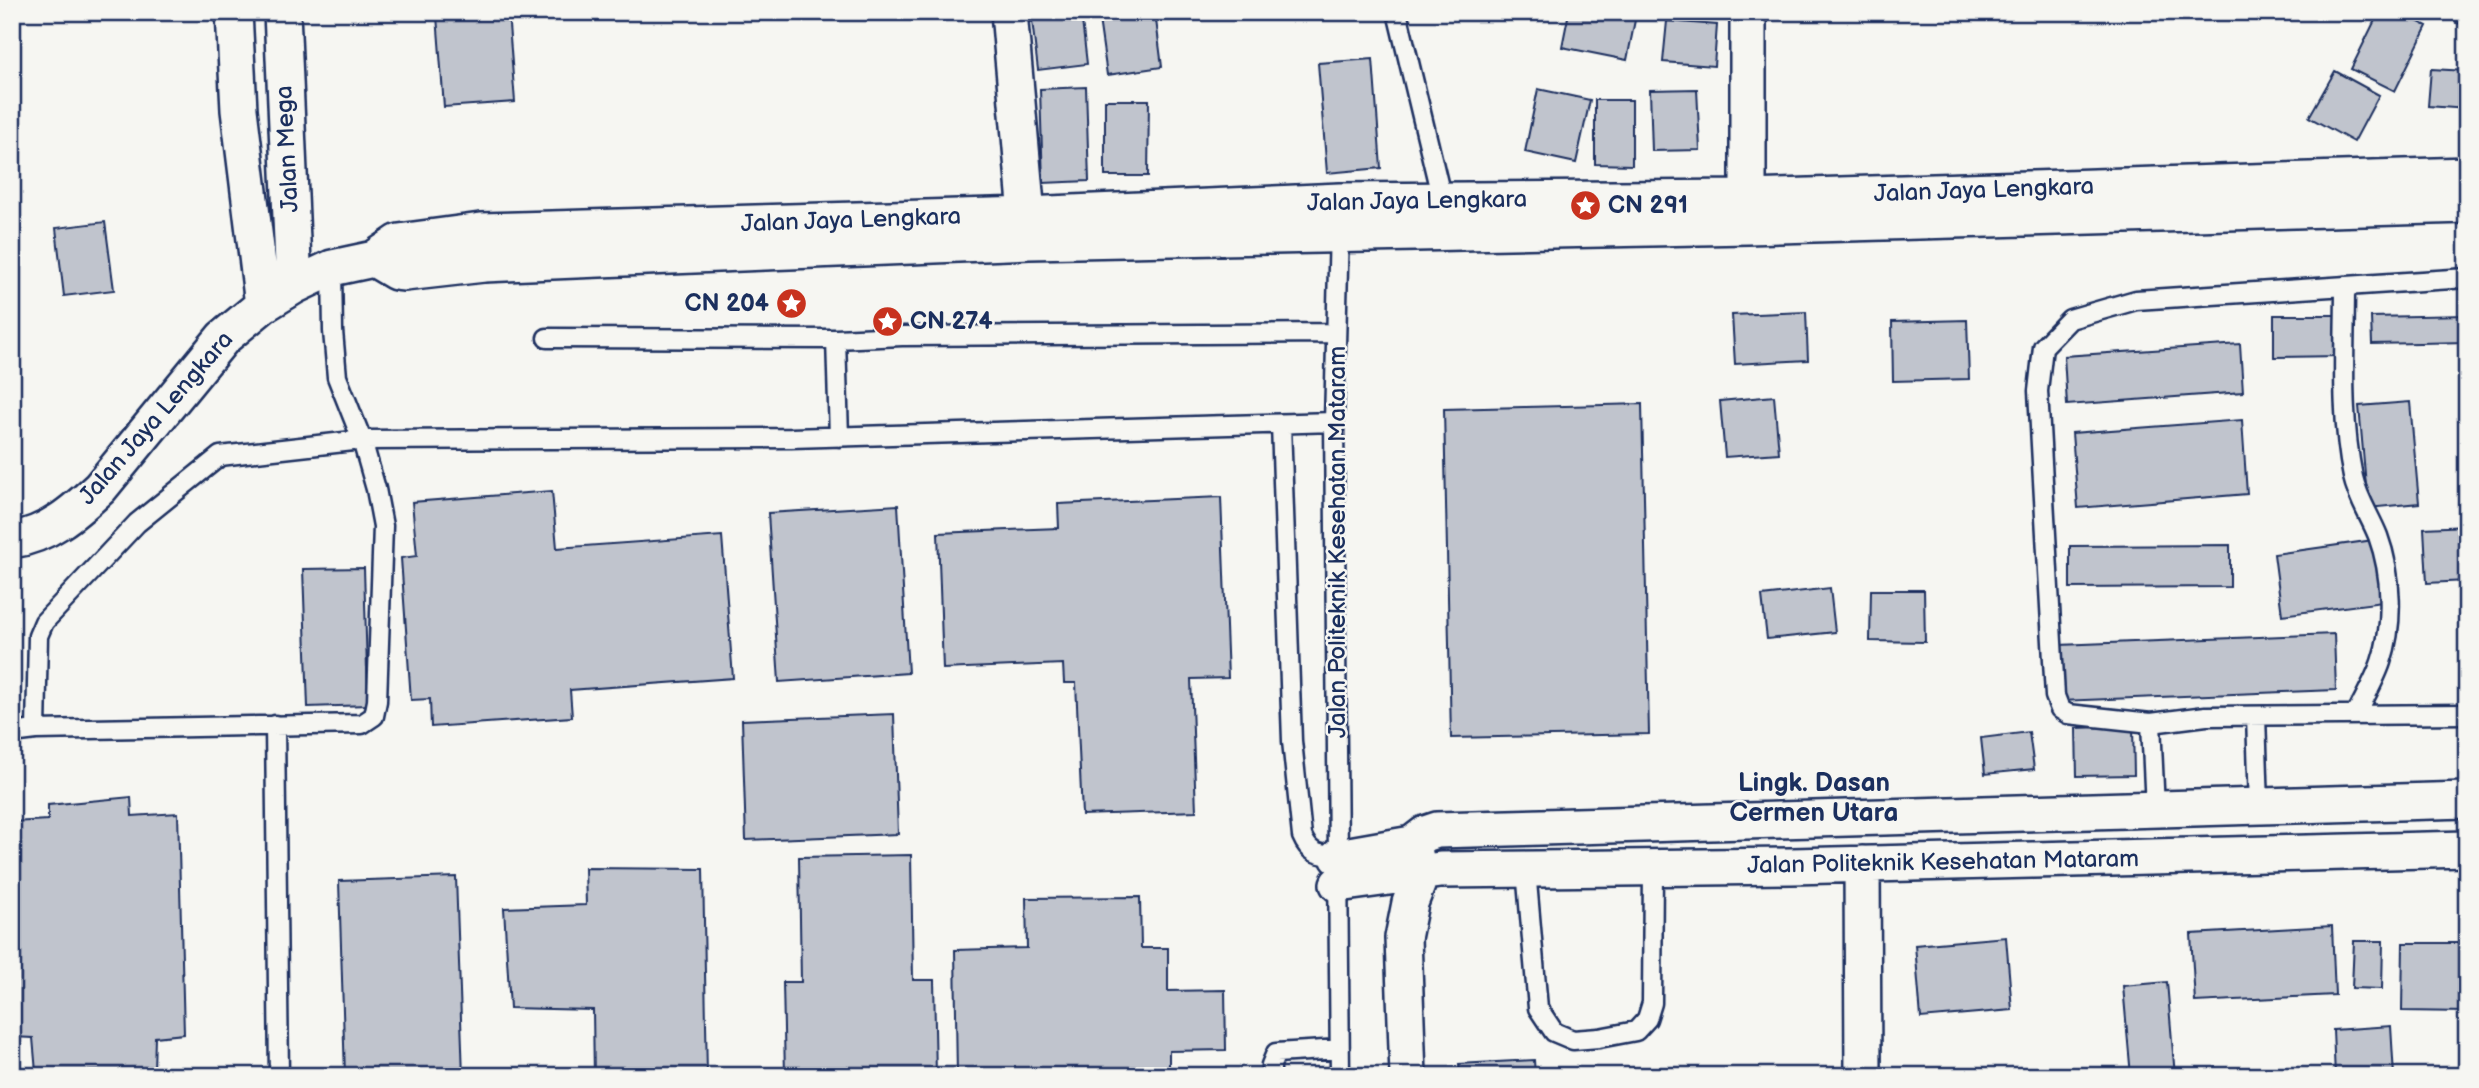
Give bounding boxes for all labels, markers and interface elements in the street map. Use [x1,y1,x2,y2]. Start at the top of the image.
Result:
street label: Jalan Mega [269,85,305,213]
street label: Jalan Jaya Lengkara [1873,172,2095,208]
street label: Jalan Jaya Lengkara [1307,185,1527,217]
place icon: CN 291 [1568,188,1602,222]
place label: CN 291 [1608,191,1688,220]
street label: Jalan Jaya Lengkara [740,202,962,238]
place icon: CN 204 [775,286,809,320]
place label: CN 204 [684,289,769,318]
place icon: CN 274 [870,304,904,338]
place label: CN 274 [910,307,993,336]
street label: Jalan Jaya Lengkara [73,325,239,511]
street label: Jalan Politeknik Kesehatan Mataram [1323,346,1352,738]
district label: Lingk. Dasan Cermen Utara [1730,768,1898,829]
street label: Jalan Politeknik Kesehatan Mataram [1747,844,2139,880]

